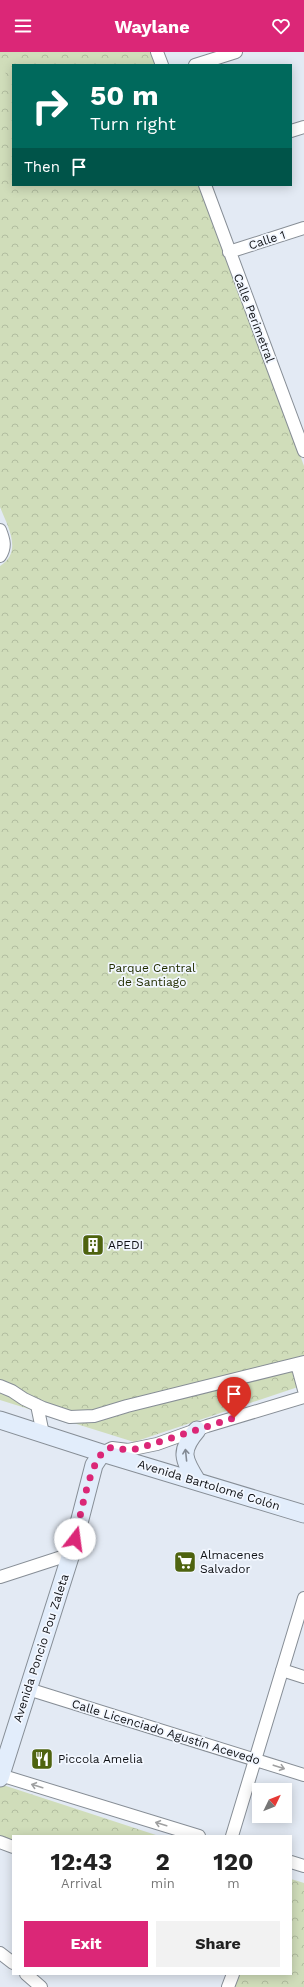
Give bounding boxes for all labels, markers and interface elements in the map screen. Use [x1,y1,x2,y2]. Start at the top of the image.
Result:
icon: menu [12,15,34,37]
icon: heart [270,15,292,37]
text: Waylane [114,16,190,37]
text: 50 m [90,79,159,112]
icon: right [24,80,76,132]
text: Turn right [90,113,176,134]
icon: arrive [68,156,90,178]
text: Then [24,158,60,176]
street label: Calle 1 [247,227,287,253]
street label: Calle Perimetral [231,272,277,365]
park label: Parque Central de Santiago [108,961,196,989]
building icon: APEDI [80,1232,106,1258]
place label: APEDI [108,1238,143,1252]
pin [217,1377,251,1418]
icon: arrive [223,1383,245,1405]
one-way arrow [182,1449,189,1462]
street label: Avenida Bartolomé Colón [136,1457,282,1513]
position arrow [54,1518,96,1560]
place label: Almacenes Salvador [200,1548,264,1576]
supermarket icon: Almacenes Salvador [172,1549,198,1575]
street label: Avenida Poncio Pou Zaleta [10,1572,72,1724]
street label: Calle Licenciado Agustín Acevedo [70,1697,262,1767]
restaurant icon: Piccola Amelia [29,1746,55,1772]
place label: Piccola Amelia [58,1752,143,1766]
one-way arrow [272,1764,285,1771]
one-way arrow [31,1782,44,1789]
north arrow [252,1783,292,1823]
map controls [252,1783,292,1823]
one-way arrow [156,1820,168,1828]
text: 12:43 [51,1848,112,1876]
text: 2 [156,1848,170,1876]
text: 120 [213,1848,253,1876]
text: Arrival [61,1876,102,1891]
text: min [151,1876,175,1891]
text: m [227,1876,240,1891]
button: Exit [24,1921,148,1967]
button: Share [156,1921,280,1967]

